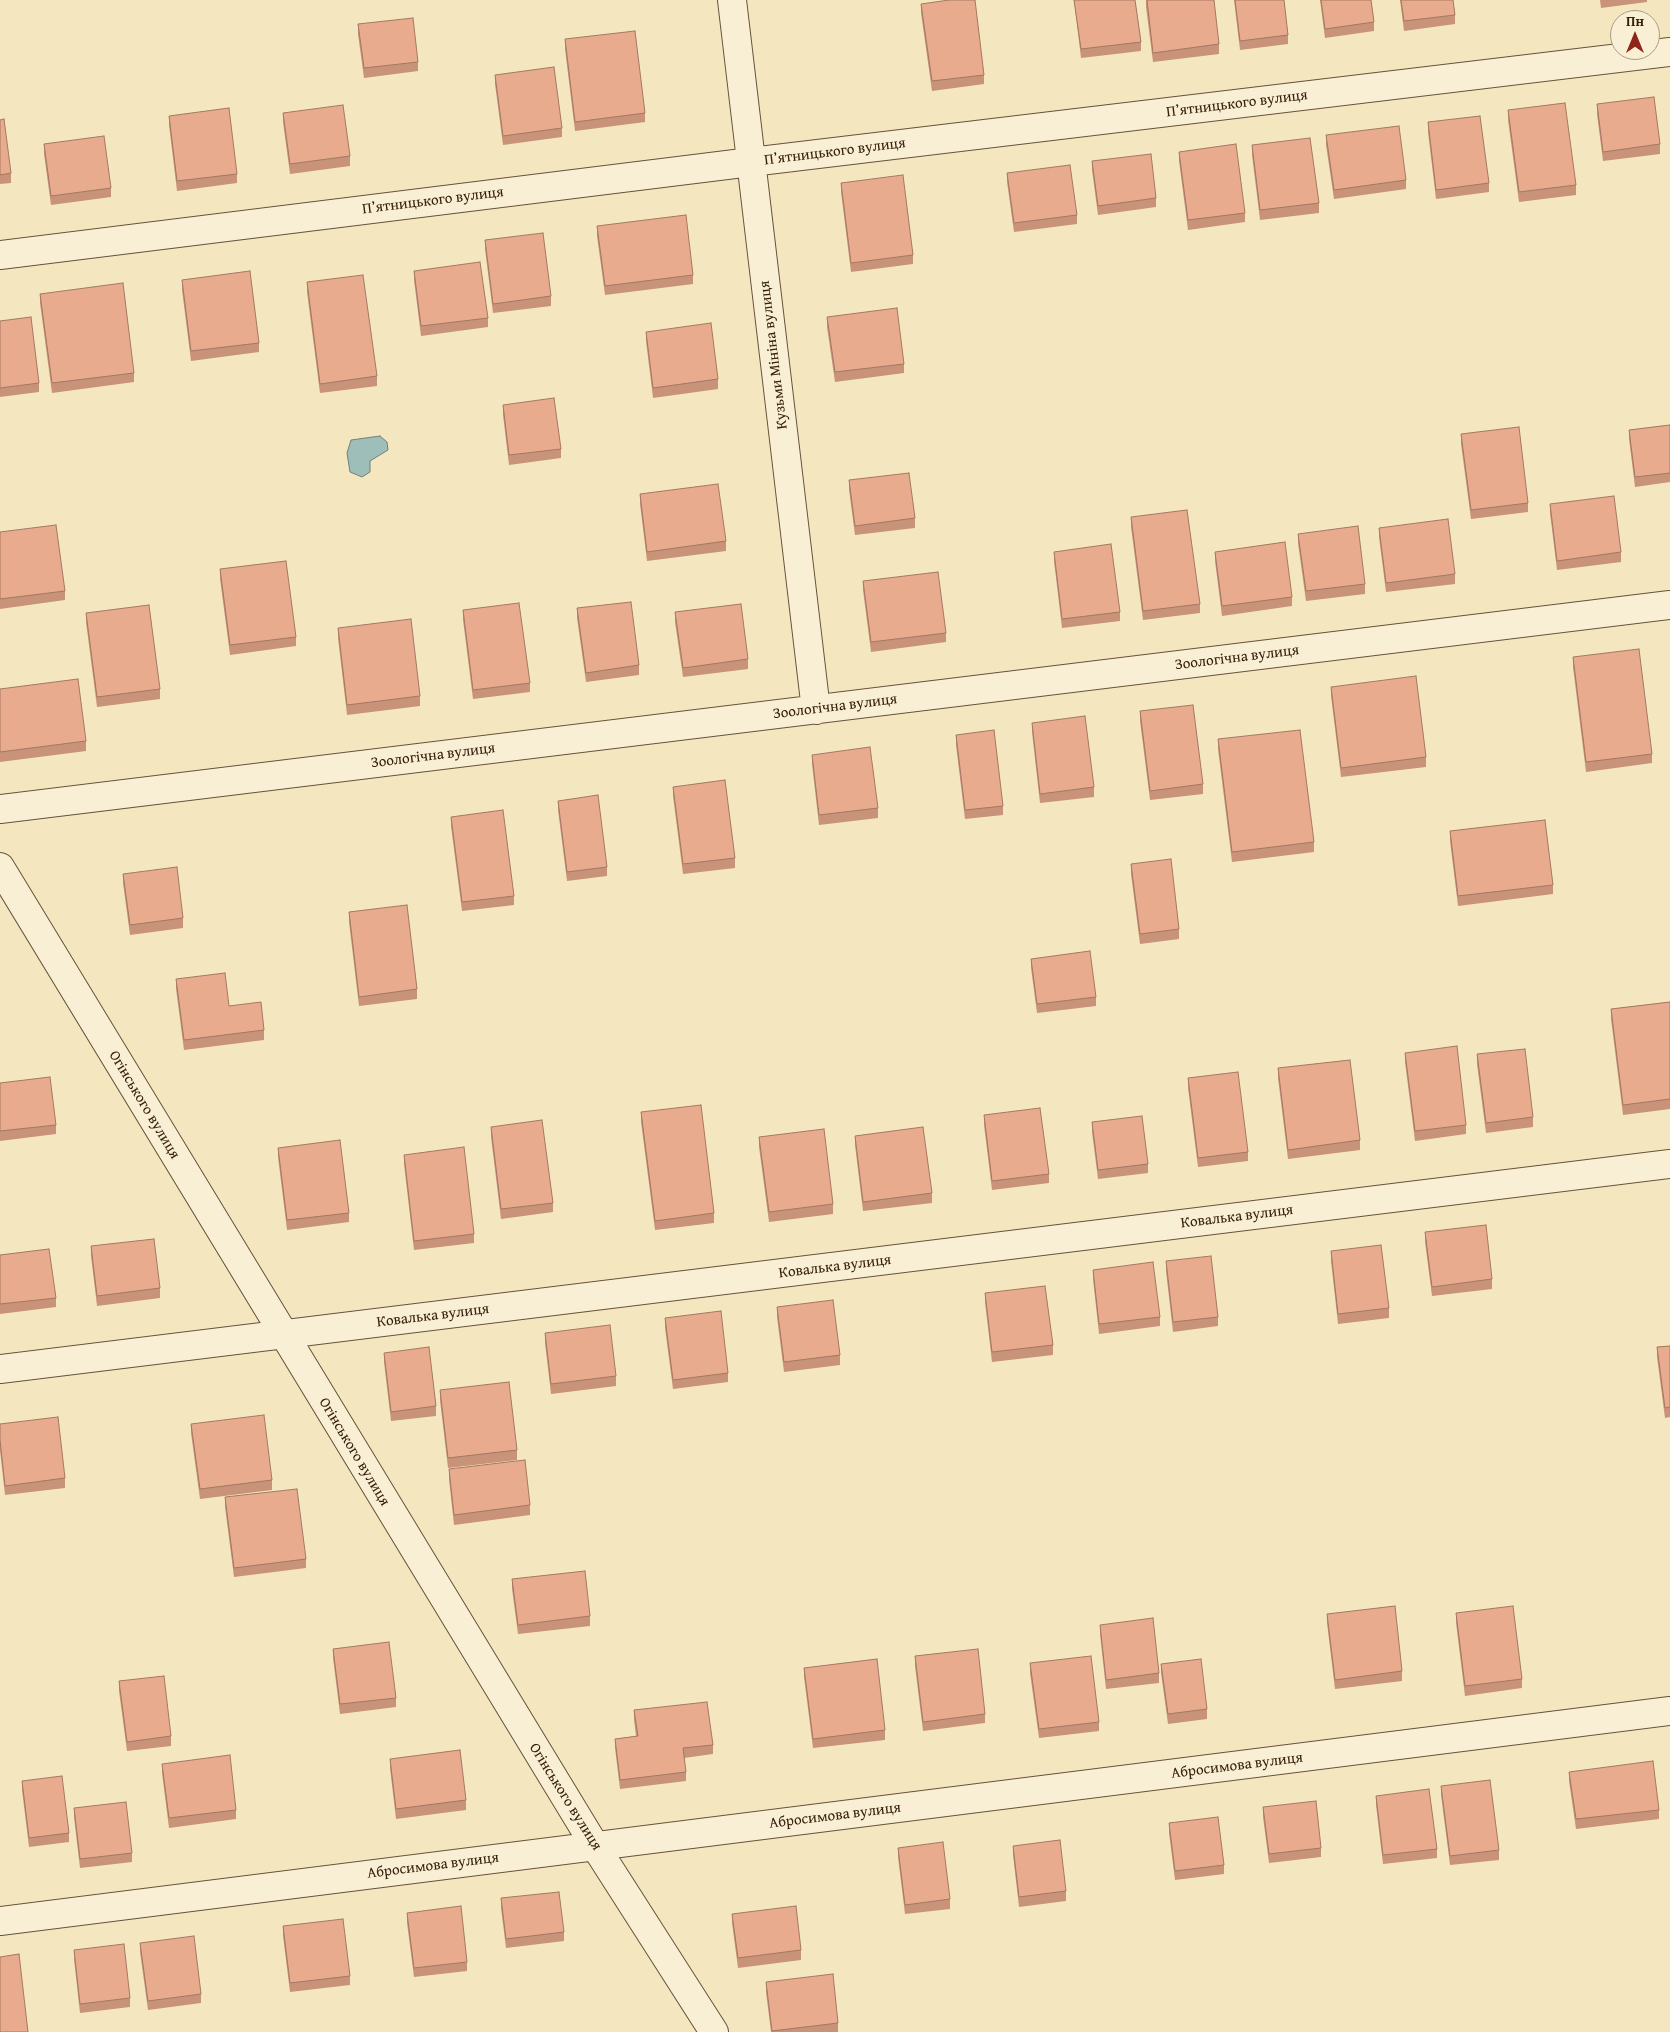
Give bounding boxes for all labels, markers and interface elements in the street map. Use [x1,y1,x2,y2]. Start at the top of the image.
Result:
north arrow [1610,10,1660,60]
text: Пн [1626,11,1644,31]
street label: П’ятницького вулиця [1165,86,1309,122]
street label: П’ятницького вулиця [763,134,907,170]
street label: П’ятницького вулиця [361,183,505,219]
street label: Кузьми Мініна вулиця [756,280,792,430]
street label: Зоологічна вулиця [1174,641,1300,675]
street label: Зоологічна вулиця [772,690,898,724]
street label: Зоологічна вулиця [370,739,496,773]
street label: Огінського вулиця [105,1048,183,1162]
street label: Ковалька вулиця [1180,1201,1294,1233]
street label: Ковалька вулиця [778,1251,892,1283]
street label: Ковалька вулиця [376,1300,490,1332]
street label: Огінського вулиця [315,1395,393,1509]
street label: Огінського вулиця [525,1740,605,1854]
street label: Абросимова вулиця [1170,1749,1304,1783]
street label: Абросимова вулиця [768,1799,902,1833]
street label: Абросимова вулиця [366,1849,500,1883]

